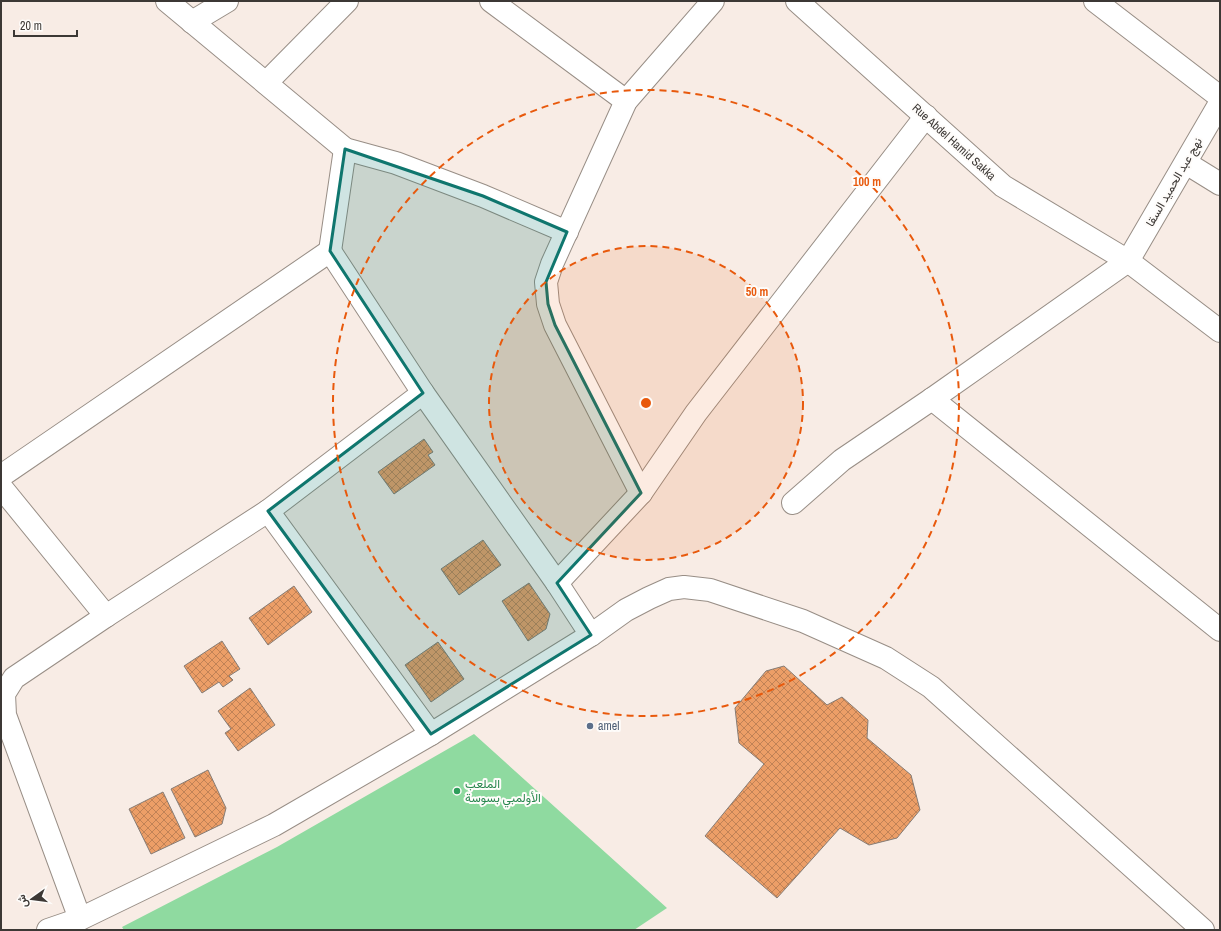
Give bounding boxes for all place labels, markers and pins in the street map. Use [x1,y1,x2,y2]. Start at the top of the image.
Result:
centre of rings [639,396,653,410]
place label: amel [598,718,619,734]
marker: amel [585,721,595,731]
place label: الملعب الأولمبي بسوسة [465,776,541,808]
marker: الملعب الأولمبي بسوسة [452,786,462,796]

